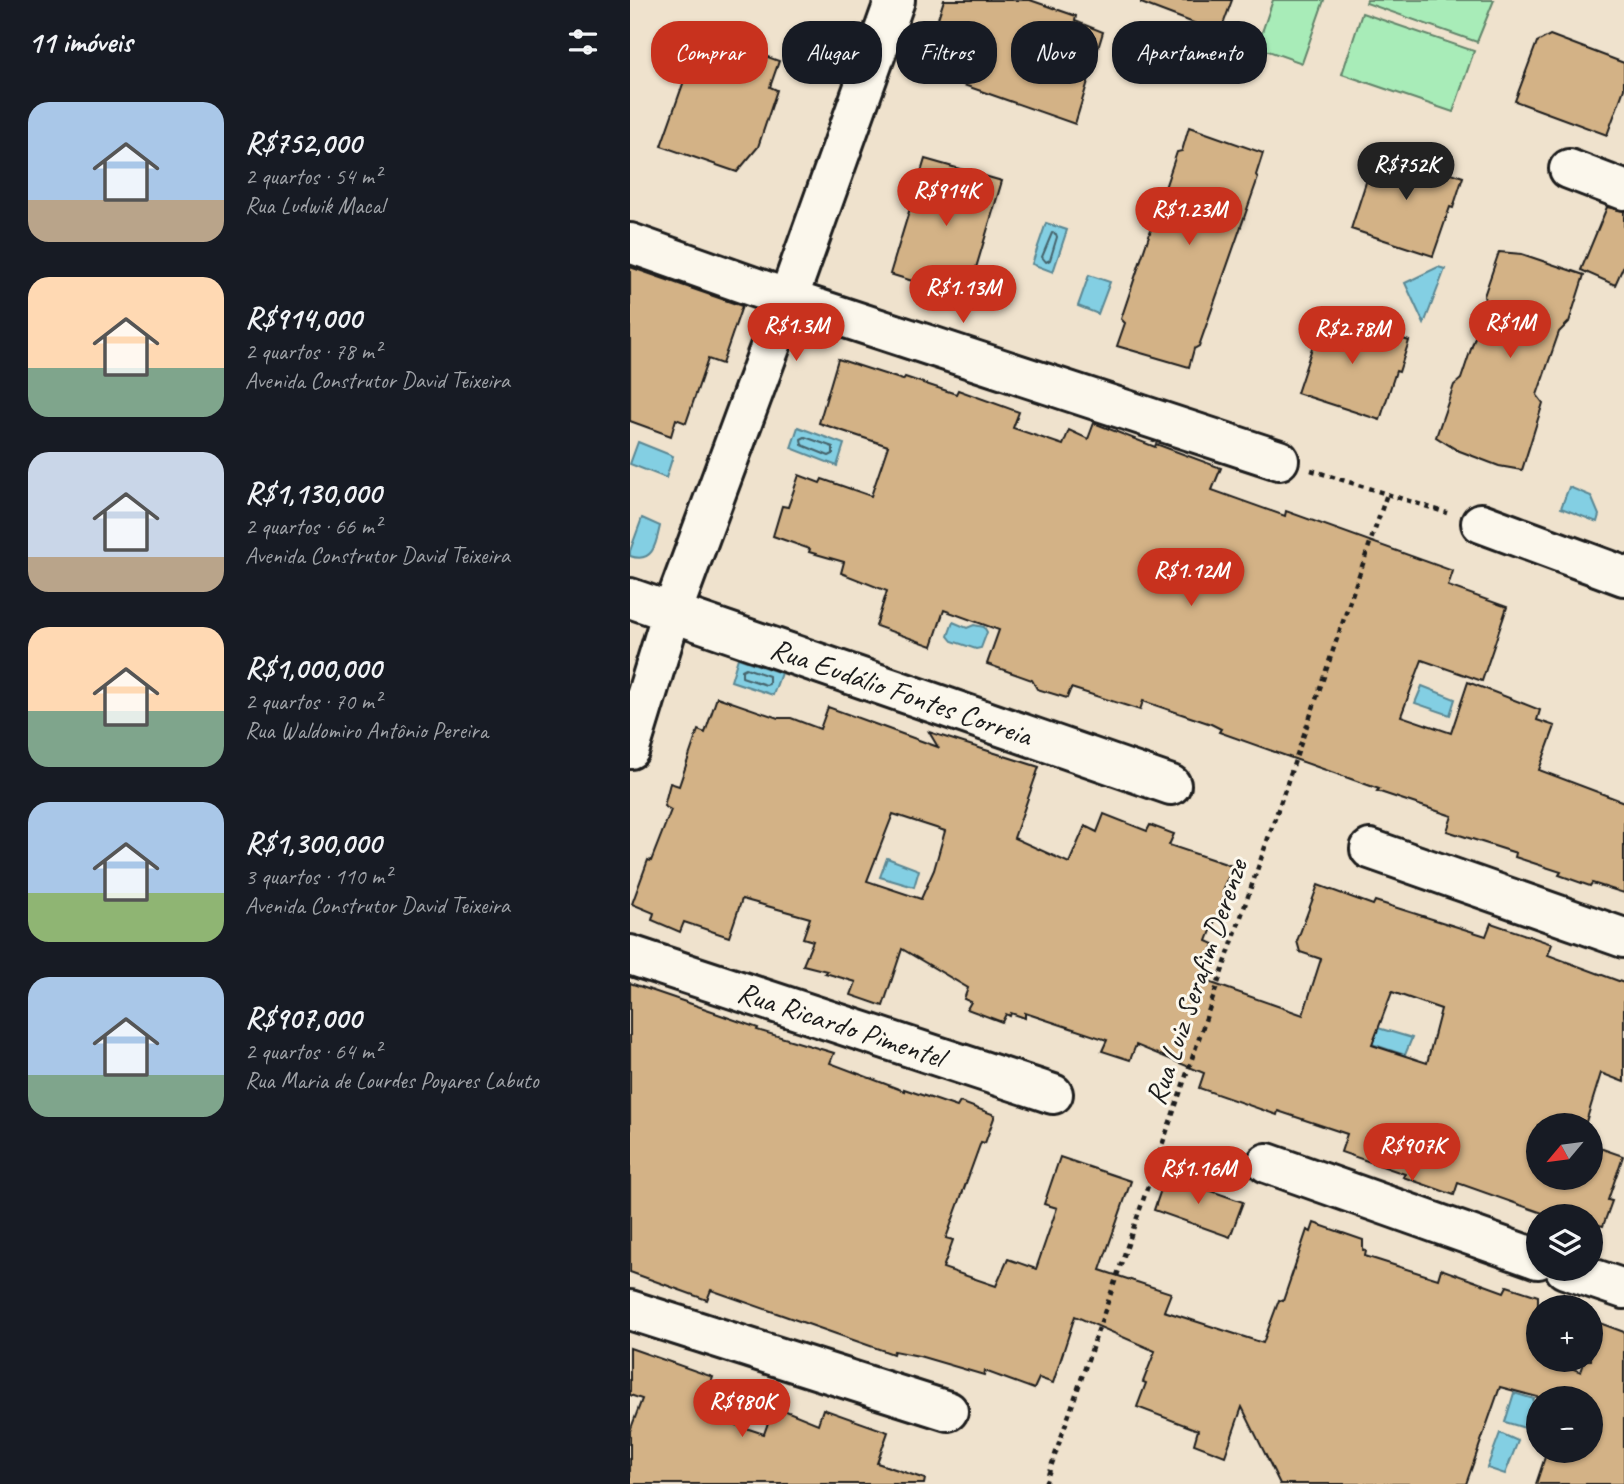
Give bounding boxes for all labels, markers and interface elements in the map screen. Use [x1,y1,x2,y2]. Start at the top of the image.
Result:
chip: Comprar [651,21,768,84]
chip: Alugar [782,21,882,84]
chip: Filtros [896,21,997,84]
chip: Novo [1011,21,1098,84]
chip: Apartamento [1112,21,1267,84]
text: 11 imóveis [28,23,132,61]
icon: filters [564,23,602,61]
text: R$752,000 [245,124,361,162]
icon: home [84,130,168,214]
pin: R$752K [1349,142,1463,202]
text: R$752K [1373,150,1439,179]
text: 2 quartos · 54 m² [245,162,381,191]
pin: R$914K [889,168,1003,228]
text: R$914K [913,176,979,205]
pin: R$1.23M [1124,188,1254,247]
text: Rua Ludwik Macal [245,191,385,220]
text: R$1.23M [1151,195,1227,224]
pin: R$1.13M [898,266,1028,325]
text: R$1.13M [925,273,1001,302]
text: R$914,000 [245,299,361,337]
pin: R$1M [1469,300,1551,360]
pin: R$1.3M [739,304,853,363]
icon: home [84,305,168,389]
pin: R$2.78M [1287,306,1417,366]
text: R$1M [1485,308,1535,337]
text: R$1.3M [764,311,828,340]
text: R$2.78M [1314,314,1390,343]
text: 2 quartos · 78 m² [245,337,381,366]
text: Avenida Construtor David Teixeira [245,366,510,395]
text: R$1,130,000 [245,474,381,512]
icon: home [84,480,168,564]
text: 2 quartos · 66 m² [245,512,381,541]
text: Avenida Construtor David Teixeira [245,541,510,570]
pin: R$1.12M [1126,548,1256,608]
text: R$1.12M [1153,556,1229,585]
street label: Rua Eudálio Fontes Correia [766,629,1039,755]
text: R$1,000,000 [245,649,381,687]
icon: home [84,655,168,739]
text: 2 quartos · 70 m² [245,687,381,716]
text: Rua Waldomiro Antônio Pereira [245,716,488,745]
text: R$1,300,000 [245,824,381,862]
icon: home [84,830,168,914]
street label: Rua Luiz Serafim Derenze [1136,852,1257,1110]
text: 3 quartos · 110 m² [245,862,391,891]
text: Avenida Construtor David Teixeira [245,891,510,920]
street label: Rua Ricardo Pimentel [733,973,954,1077]
text: R$907,000 [245,999,361,1037]
icon: home [84,1005,168,1089]
text: 2 quartos · 64 m² [245,1037,381,1066]
text: Rua Maria de Lourdes Poyares Labuto [245,1066,539,1095]
north arrow [1526,1113,1603,1190]
map controls [1526,1113,1603,1463]
pin: R$907K [1355,1124,1469,1183]
text: R$907K [1379,1131,1445,1160]
pin: R$1.16M [1133,1146,1263,1206]
text: R$1.16M [1160,1154,1236,1183]
button: layers [1526,1204,1603,1281]
button: + [1526,1295,1603,1372]
pin: R$980K [685,1380,799,1439]
button: − [1526,1386,1603,1463]
text: R$980K [709,1387,775,1416]

